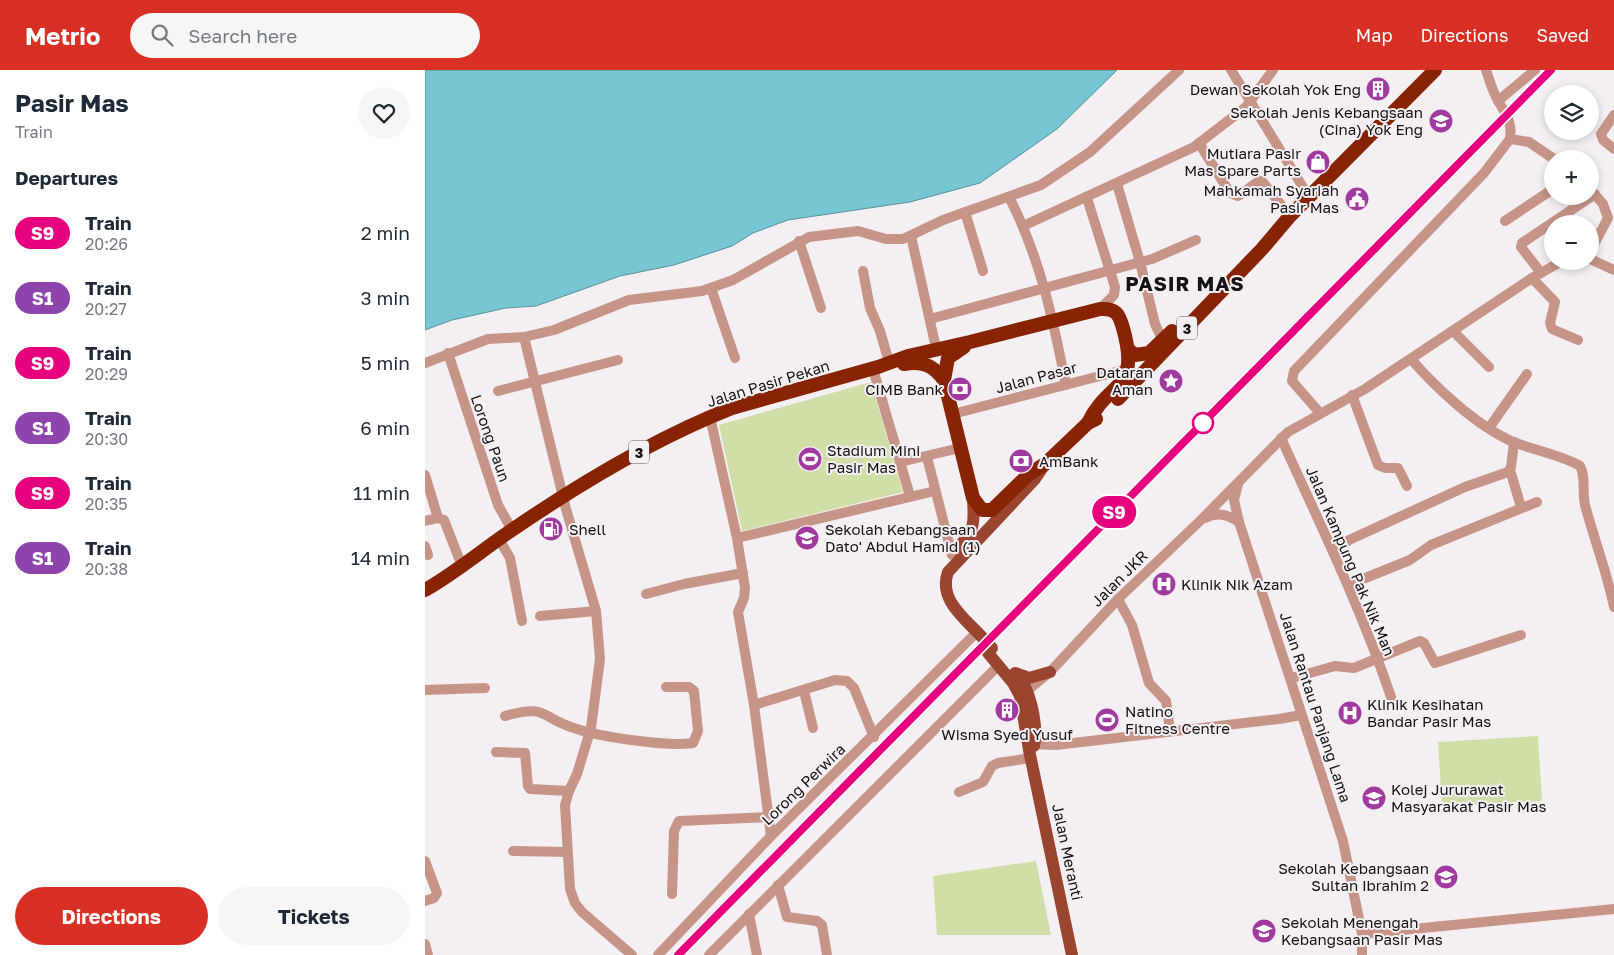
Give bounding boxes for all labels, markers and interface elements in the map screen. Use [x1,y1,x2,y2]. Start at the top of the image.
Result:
search box [130,13,480,58]
text: Metrio [25,21,100,50]
icon: search [148,21,176,49]
text: Search here [188,24,297,47]
text: Map [1356,24,1392,46]
text: Directions [1420,24,1508,46]
text: Saved [1536,24,1589,46]
building icon: Dewan Sekolah Yok Eng [1365,76,1391,102]
place label: Dewan Sekolah Yok Eng [1190,80,1361,98]
map controls [1544,85,1599,270]
button: layers [1544,85,1599,140]
button: heart [358,87,410,139]
text: Pasir Mas [15,88,129,117]
place label: Sekolah Jenis Kebangsaan (Cina) Yok Eng [1230,103,1423,138]
school or university icon: Sekolah Jenis Kebangsaan (Cina) Yok Eng [1428,108,1454,134]
text: Train [15,122,53,142]
place label: Mutiara Pasir Mas Spare Parts [1184,144,1301,179]
shop icon: Mutiara Pasir Mas Spare Parts [1305,149,1331,175]
button: + [1544,150,1599,205]
text: Departures [15,166,118,189]
place label: Mahkamah Syariah Pasir Mas [1203,181,1339,216]
public building icon: Mahkamah Syariah Pasir Mas [1344,186,1370,212]
text: Train [85,211,131,234]
button: − [1544,215,1599,270]
text: 2 min [361,221,410,244]
text: S9 [31,222,54,244]
text: 20:26 [85,234,128,254]
district label: PASIR MAS [1125,271,1245,295]
text: Train [85,276,131,299]
text: 3 min [361,286,410,309]
text: S1 [32,287,53,309]
text: 20:27 [85,299,127,319]
road number: 3 [1177,317,1197,340]
text: Train [85,341,131,364]
text: 5 min [361,351,410,374]
text: S9 [31,352,54,374]
street label: Jalan Pasir Pekan [705,356,831,410]
street label: Jalan Pasar [993,357,1079,396]
place label: Dataran Aman [1096,363,1153,398]
text: 20:29 [85,364,128,384]
place icon: Dataran Aman [1158,368,1184,394]
bank icon: CIMB Bank [947,376,973,402]
place label: CIMB Bank [865,380,944,398]
street label: Lorong Paun [468,392,514,484]
text: Train [85,406,131,429]
unlabelled marker [1192,412,1214,434]
text: 6 min [360,416,410,439]
text: S1 [32,417,53,439]
text: 20:30 [85,429,128,449]
road number: 3 [629,441,649,464]
place label: Stadium Mini Pasir Mas [827,441,920,476]
sports icon: Stadium Mini Pasir Mas [797,446,823,472]
bank icon: AmBank [1008,448,1034,474]
place label: AmBank [1039,452,1099,470]
street label: Jalan Kampung Pak Nik Man [1303,464,1399,658]
text: Train [85,471,131,494]
text: 11 min [353,481,410,504]
text: S9 [31,482,54,504]
text: 20:35 [85,494,128,514]
line badge: S9 [1091,496,1137,528]
text: S9 [1102,501,1126,523]
fuel station icon: Shell [538,516,564,542]
place label: Shell [569,520,606,538]
place label: Sekolah Kebangsaan Dato' Abdul Hamid (1) [825,520,981,555]
school or university icon: Sekolah Kebangsaan Dato' Abdul Hamid (1) [794,525,820,551]
text: Train [85,536,131,559]
text: 14 min [351,546,410,569]
street label: Jalan JKR [1087,546,1151,610]
text: S1 [32,547,53,569]
text: 20:38 [85,559,128,579]
hospital icon: Klinik Nik Azam [1151,571,1177,597]
place label: Klinik Nik Azam [1181,575,1293,593]
street label: Jalan Rantau Panjang Lama [1277,610,1355,804]
place label: Klinik Kesihatan Bandar Pasir Mas [1367,695,1491,730]
building icon: Wisma Syed Yusuf [994,697,1020,723]
hospital icon: Klinik Kesihatan Bandar Pasir Mas [1337,700,1363,726]
place label: Natino Fitness Centre [1125,702,1230,737]
sports icon: Natino Fitness Centre [1094,707,1120,733]
place label: Wisma Syed Yusuf [941,725,1073,743]
street label: Lorong Perwira [757,740,849,828]
place label: Kolej Jururawat Masyarakat Pasir Mas [1391,780,1546,815]
school or university icon: Kolej Jururawat Masyarakat Pasir Mas [1361,785,1387,811]
street label: Jalan Meranti [1049,802,1087,902]
place label: Sekolah Kebangsaan Sultan Ibrahim 2 [1278,859,1429,894]
school or university icon: Sekolah Kebangsaan Sultan Ibrahim 2 [1433,864,1459,890]
button: Directions [15,887,208,945]
button: Tickets [218,887,410,945]
place label: Sekolah Menengah Kebangsaan Pasir Mas [1281,913,1443,948]
school or university icon: Sekolah Menengah Kebangsaan Pasir Mas [1251,918,1277,944]

